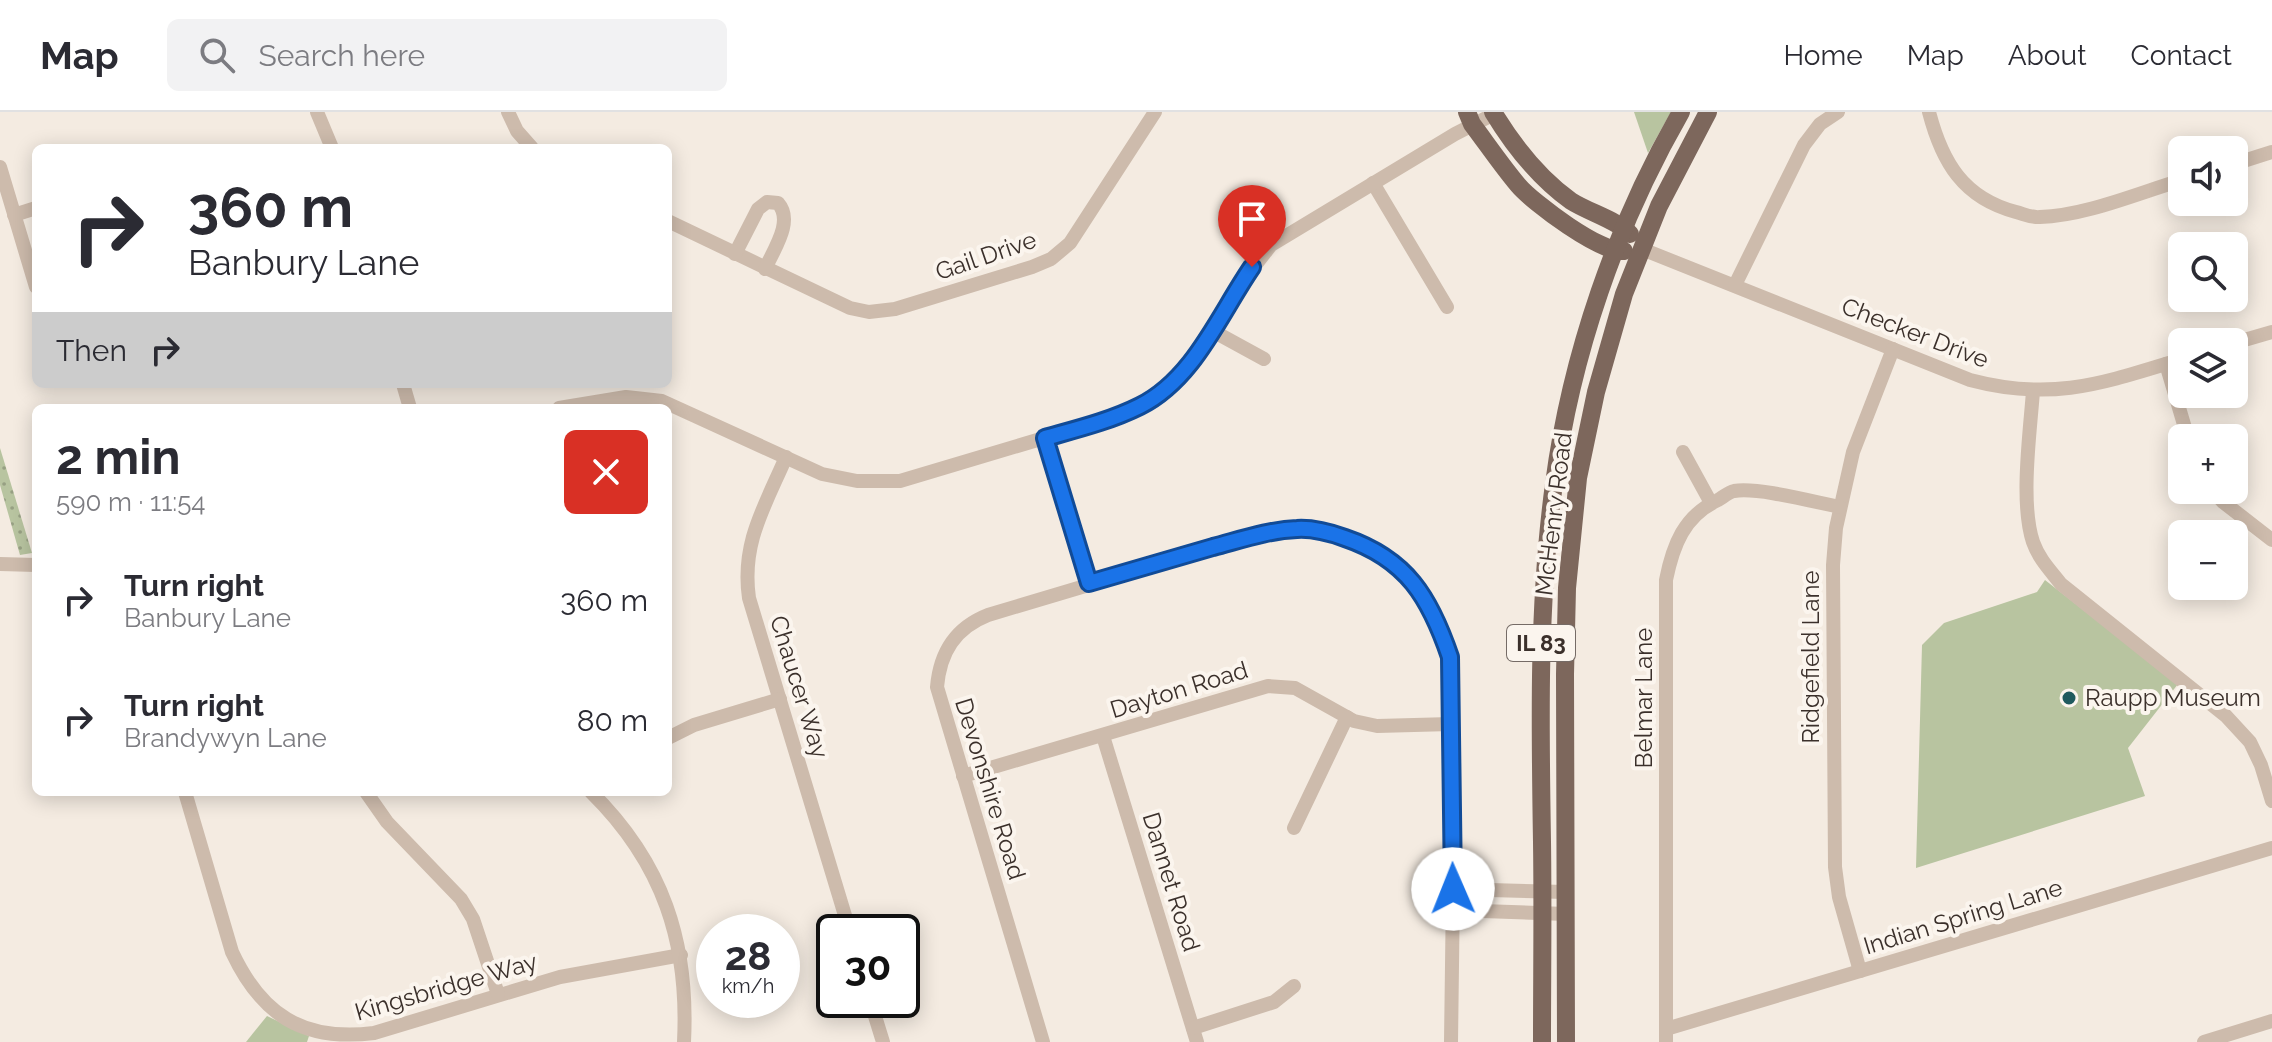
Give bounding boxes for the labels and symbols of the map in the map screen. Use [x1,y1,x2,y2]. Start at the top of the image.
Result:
pin [1218,185,1286,267]
street label: Gail Drive [932,225,1040,286]
street label: Checker Drive [1838,291,1993,374]
street label: McHenry Road [1529,431,1578,597]
street label: Ridgefield Lane [1796,570,1825,744]
street label: Chaucer Way [764,612,835,762]
road number: IL 83 [1507,625,1575,661]
street label: Belmar Lane [1629,628,1658,768]
street label: Dayton Road [1106,655,1251,724]
place label: Raupp Museum [2085,683,2261,712]
marker: Raupp Museum [2060,689,2078,707]
street label: Devonshire Road [949,695,1032,883]
street label: Dannet Road [1137,809,1206,955]
position arrow [1411,847,1495,931]
street label: Indian Spring Lane [1860,872,2066,961]
speed limit sign: 30 [816,914,920,1018]
street label: Kingsbridge Way [351,947,540,1026]

